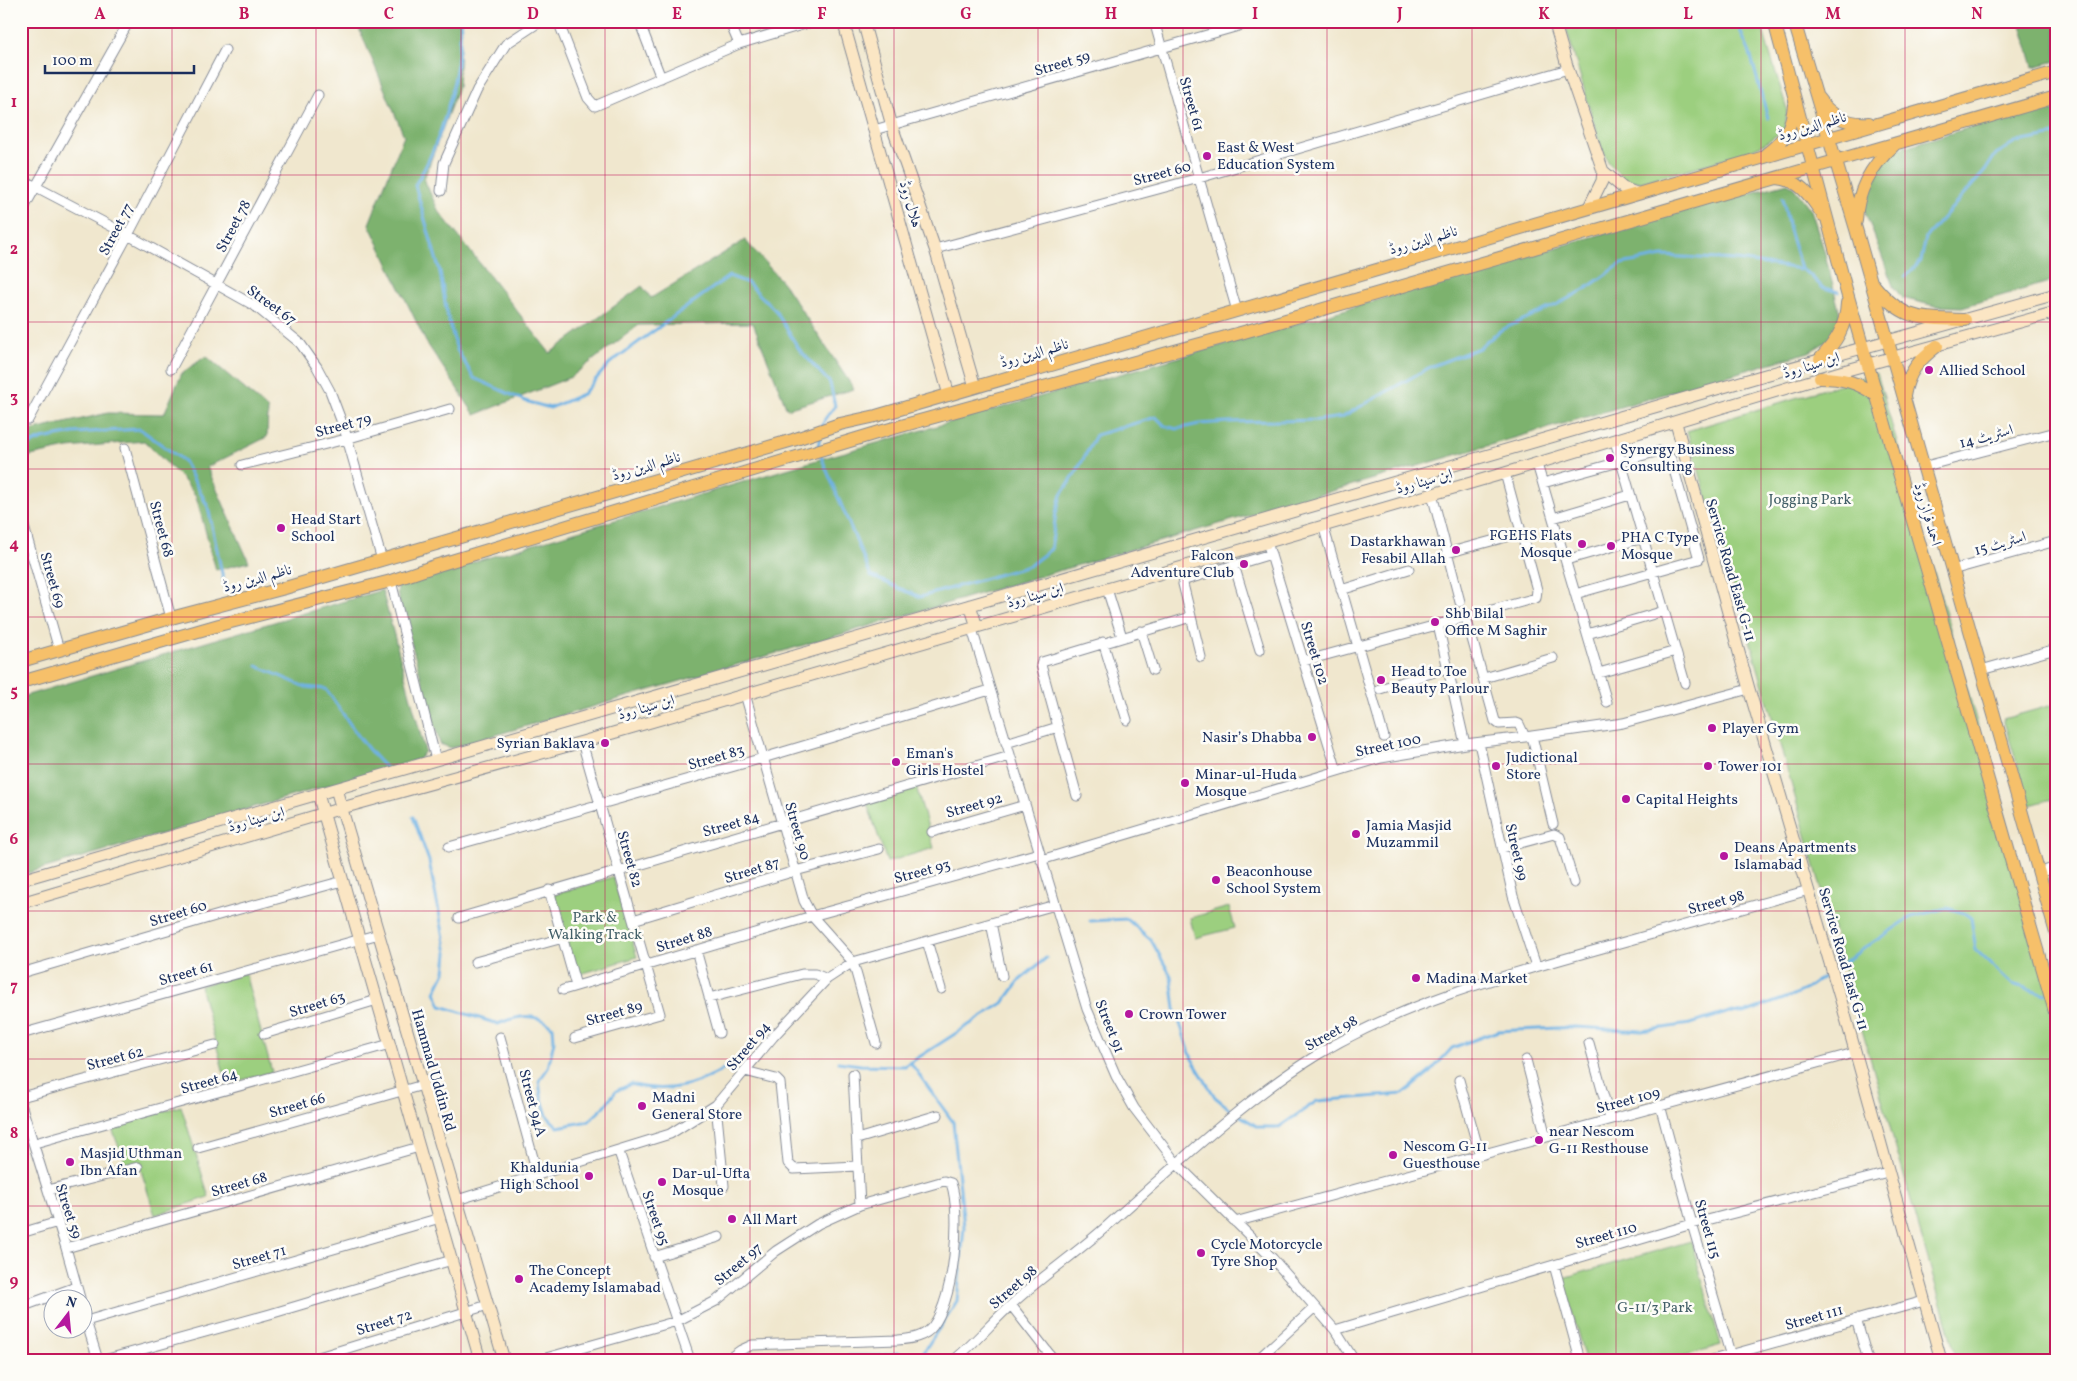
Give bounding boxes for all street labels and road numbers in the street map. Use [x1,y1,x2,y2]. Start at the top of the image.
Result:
street label: Street 59 [1032,46,1093,82]
street label: Street 61 [1173,75,1208,134]
street label: ناظم الدین روڈ [1776,108,1850,149]
street label: Street 60 [1131,157,1194,192]
street label: ہلال روڈ [893,178,926,230]
street label: Street 78 [212,197,257,257]
street label: Street 77 [95,200,140,260]
street label: ناظم الدین روڈ [1387,222,1461,263]
street label: Street 67 [242,281,300,332]
street label: ناظم الدین روڈ [998,335,1072,376]
street label: ابن سینا روڈ [1780,348,1842,385]
street label: Street 79 [313,409,374,444]
street label: اسٹریٹ 14 [1957,420,2016,455]
street label: ناظم الدین روڈ [610,448,684,489]
street label: ابن سینا روڈ [1393,464,1455,501]
street label: احمد فراز روڈ [1908,480,1946,548]
street label: Service Road East G-11 [1699,496,1760,644]
street label: Street 68 [143,499,178,560]
street label: اسٹریٹ 15 [1972,527,2029,562]
street label: Street 69 [34,550,70,611]
street label: ناظم الدین روڈ [221,560,295,601]
street label: ابن سینا روڈ [1004,578,1066,615]
street label: Street 102 [1294,619,1333,688]
street label: ابن سینا روڈ [615,690,677,727]
street label: Street 100 [1354,729,1423,764]
street label: Street 83 [686,740,747,776]
street label: Street 92 [944,788,1005,825]
street label: Street 90 [778,800,815,863]
street label: ابن سینا روڈ [225,802,287,839]
street label: Street 84 [700,807,762,844]
street label: Street 99 [1499,822,1532,883]
street label: Street 82 [610,829,647,890]
street label: Street 87 [722,853,783,890]
street label: Street 93 [892,855,953,890]
street label: Service Road East G-11 [1812,885,1873,1033]
street label: Street 98 [1686,886,1747,921]
street label: Street 60 [147,896,210,933]
street label: Street 88 [654,922,715,959]
street label: Street 61 [157,957,216,992]
street label: Street 63 [287,987,348,1024]
street label: Street 89 [584,996,645,1032]
street label: Street 91 [1088,997,1129,1056]
street label: Hammad Uddin Rd [405,1007,460,1134]
street label: Street 98 [1301,1011,1362,1057]
street label: Street 94 [722,1018,776,1076]
street label: Street 62 [85,1042,146,1077]
street label: Street 64 [178,1064,240,1101]
street label: Street 94A [512,1067,551,1140]
street label: Street 109 [1594,1083,1663,1120]
street label: Street 66 [267,1088,328,1124]
street label: Street 68 [209,1167,270,1203]
street label: Street 59 [49,1181,86,1242]
street label: Street 95 [635,1188,674,1249]
street label: Street 115 [1688,1197,1725,1262]
street label: Street 110 [1573,1218,1640,1255]
street label: Street 97 [710,1239,768,1292]
street label: Street 71 [230,1241,289,1276]
street label: Street 98 [985,1261,1043,1315]
street label: Street 111 [1783,1300,1846,1337]
street label: Street 72 [354,1305,415,1342]

